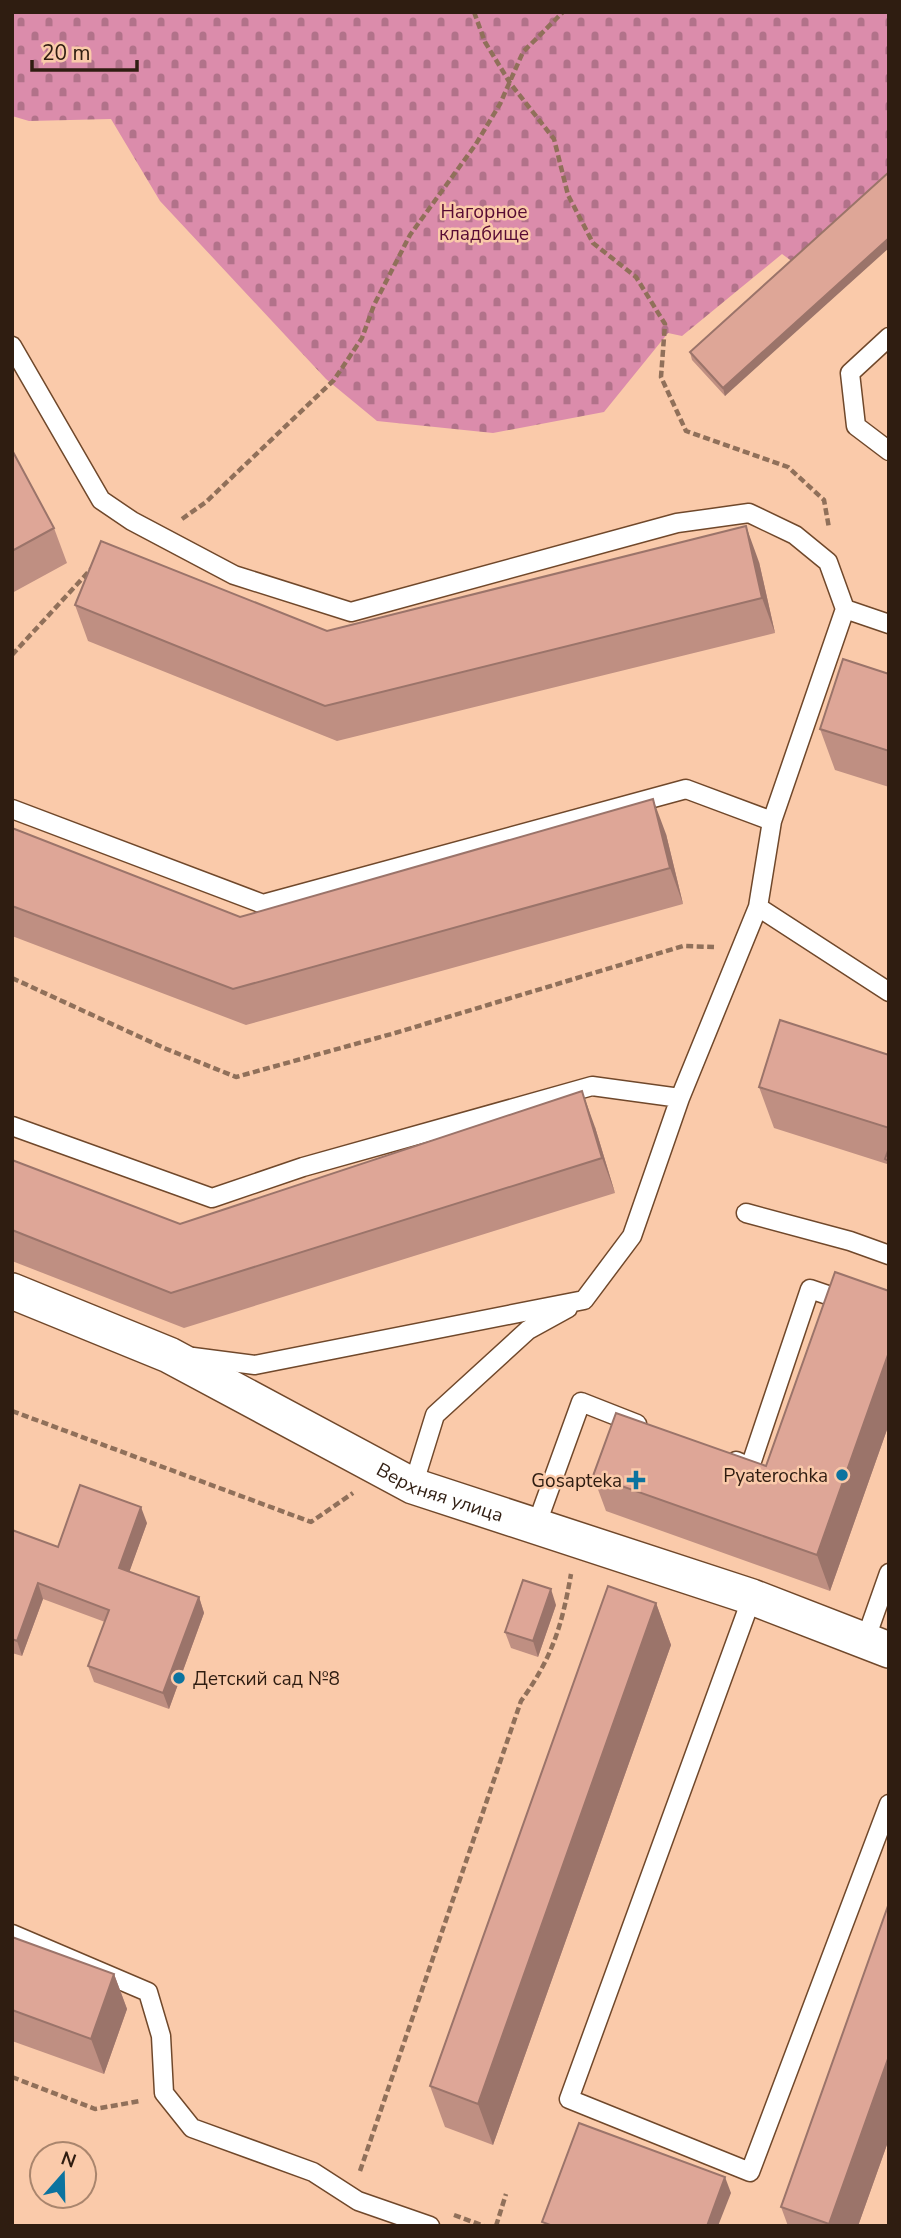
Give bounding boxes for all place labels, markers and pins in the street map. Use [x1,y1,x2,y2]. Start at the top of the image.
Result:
place label: Pyaterochka [723,1463,828,1489]
marker: Pyaterochka [834,1467,850,1483]
place label: Gosapteka [531,1468,622,1494]
marker: Gosapteka [628,1472,644,1488]
place label: Детский сад №8 [193,1666,340,1692]
marker: Детский сад №8 [171,1670,187,1686]

